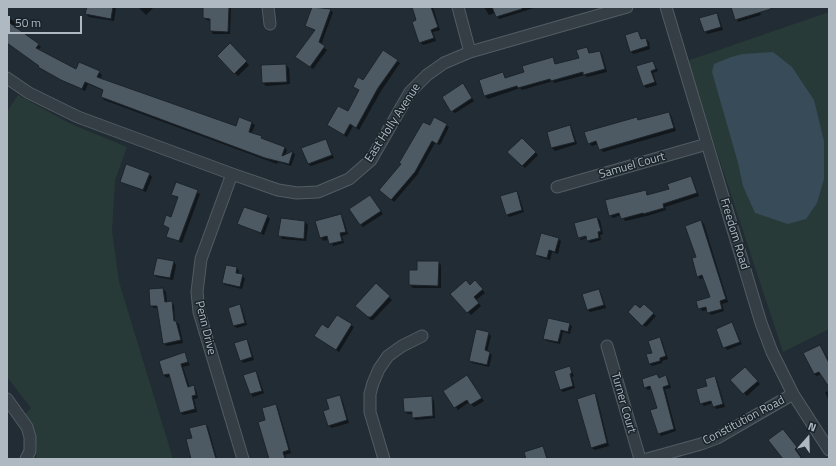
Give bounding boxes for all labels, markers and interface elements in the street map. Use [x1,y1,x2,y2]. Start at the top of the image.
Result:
scale bar [10,8,84,34]
text: 50 m [15,13,41,32]
street label: East Holly Avenue [362,81,424,165]
street label: Samuel Court [597,150,667,182]
street label: Freedom Road [716,197,752,271]
street label: Penn Drive [191,300,219,356]
street label: Turner Court [607,371,639,435]
street label: Constitution Road [701,393,787,449]
north arrow [788,418,828,458]
text: N [806,418,818,436]

